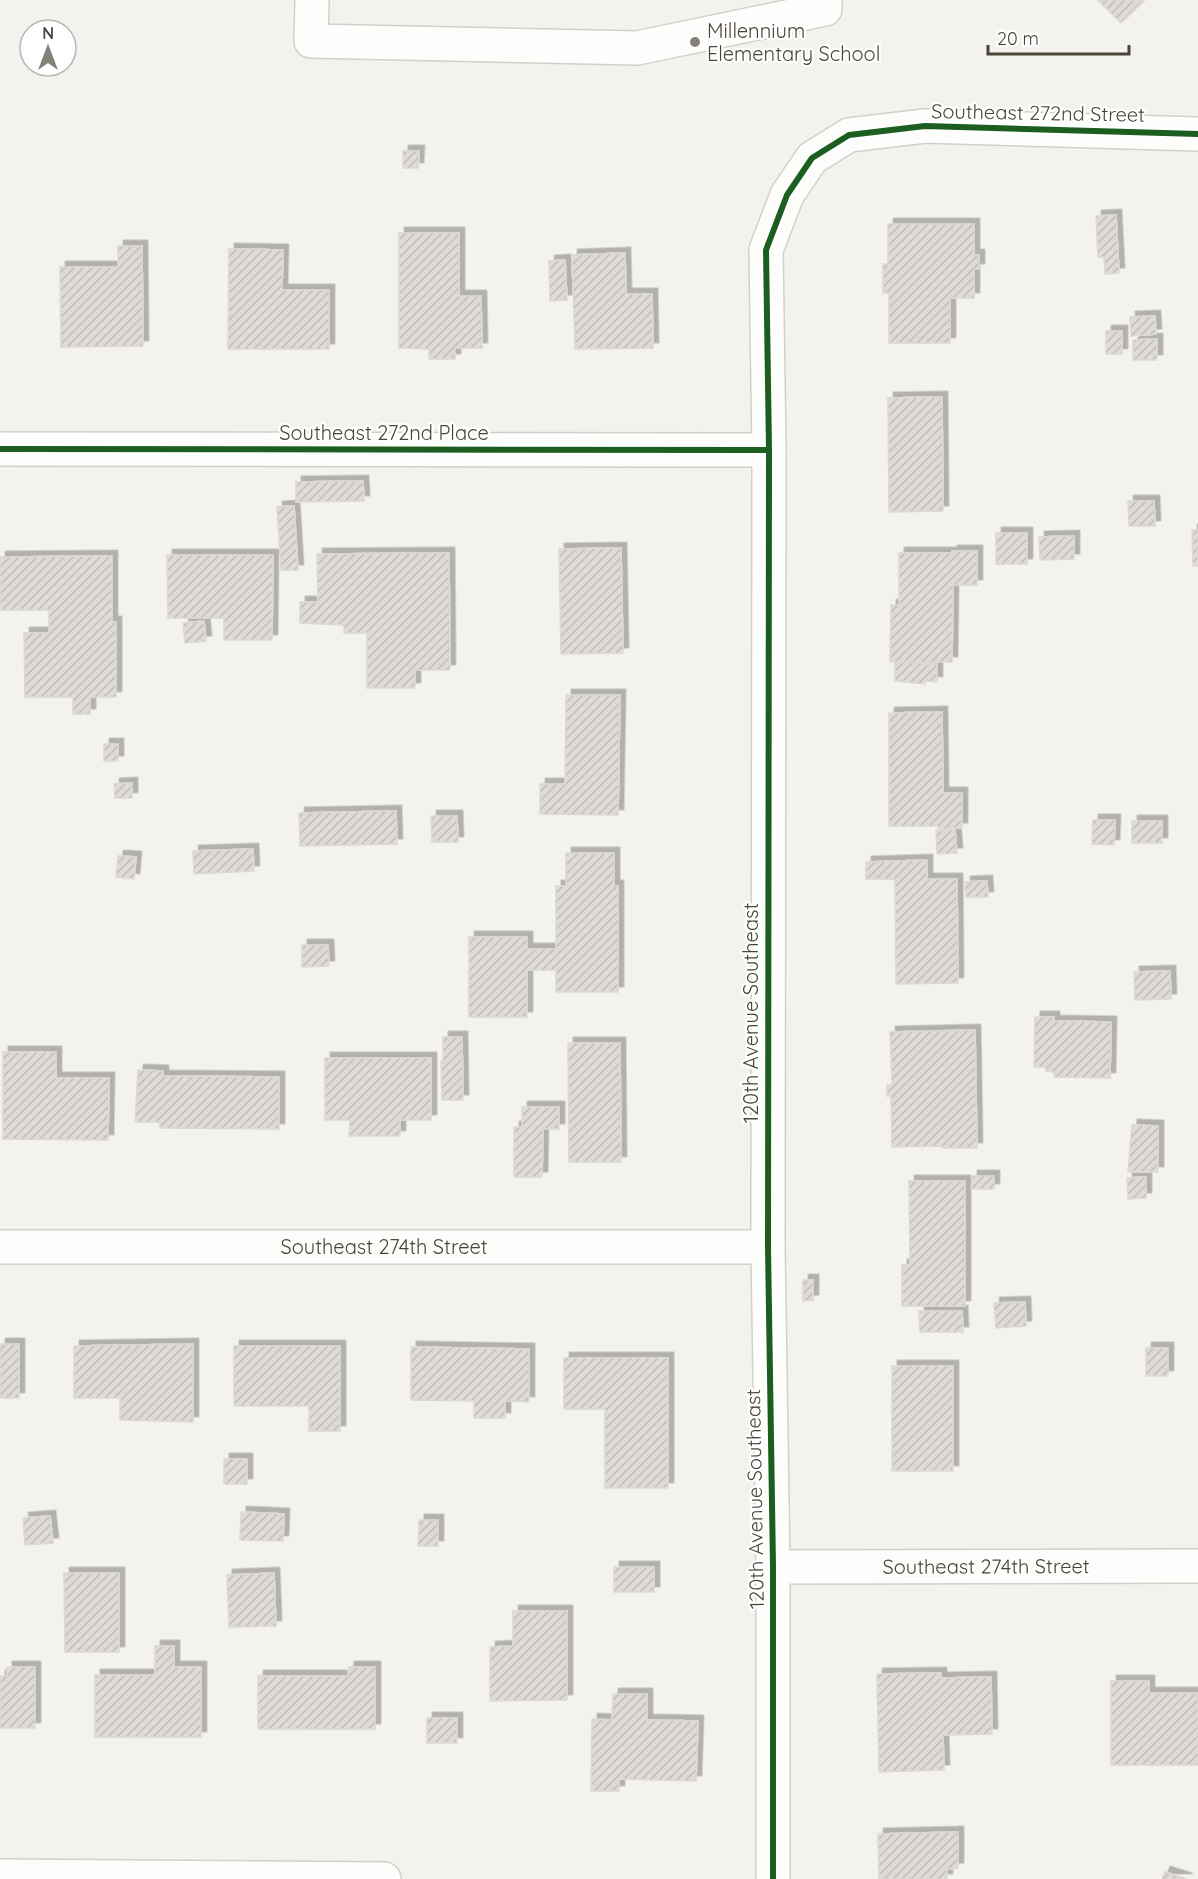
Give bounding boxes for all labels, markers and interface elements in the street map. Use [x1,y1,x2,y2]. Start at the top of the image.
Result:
north arrow [18,18,78,78]
place label: Millennium Elementary School [707,18,880,66]
scale bar [988,18,1129,56]
text: N [42,23,54,43]
text: 20 m [997,27,1039,50]
marker: Millennium Elementary School [688,35,702,49]
street label: Southeast 272nd Street [931,98,1145,127]
street label: Southeast 272nd Place [279,420,489,445]
street label: 120th Avenue Southeast [738,903,763,1123]
street label: Southeast 274th Street [280,1234,488,1259]
street label: 120th Avenue Southeast [740,1388,769,1609]
street label: Southeast 274th Street [882,1553,1090,1579]

